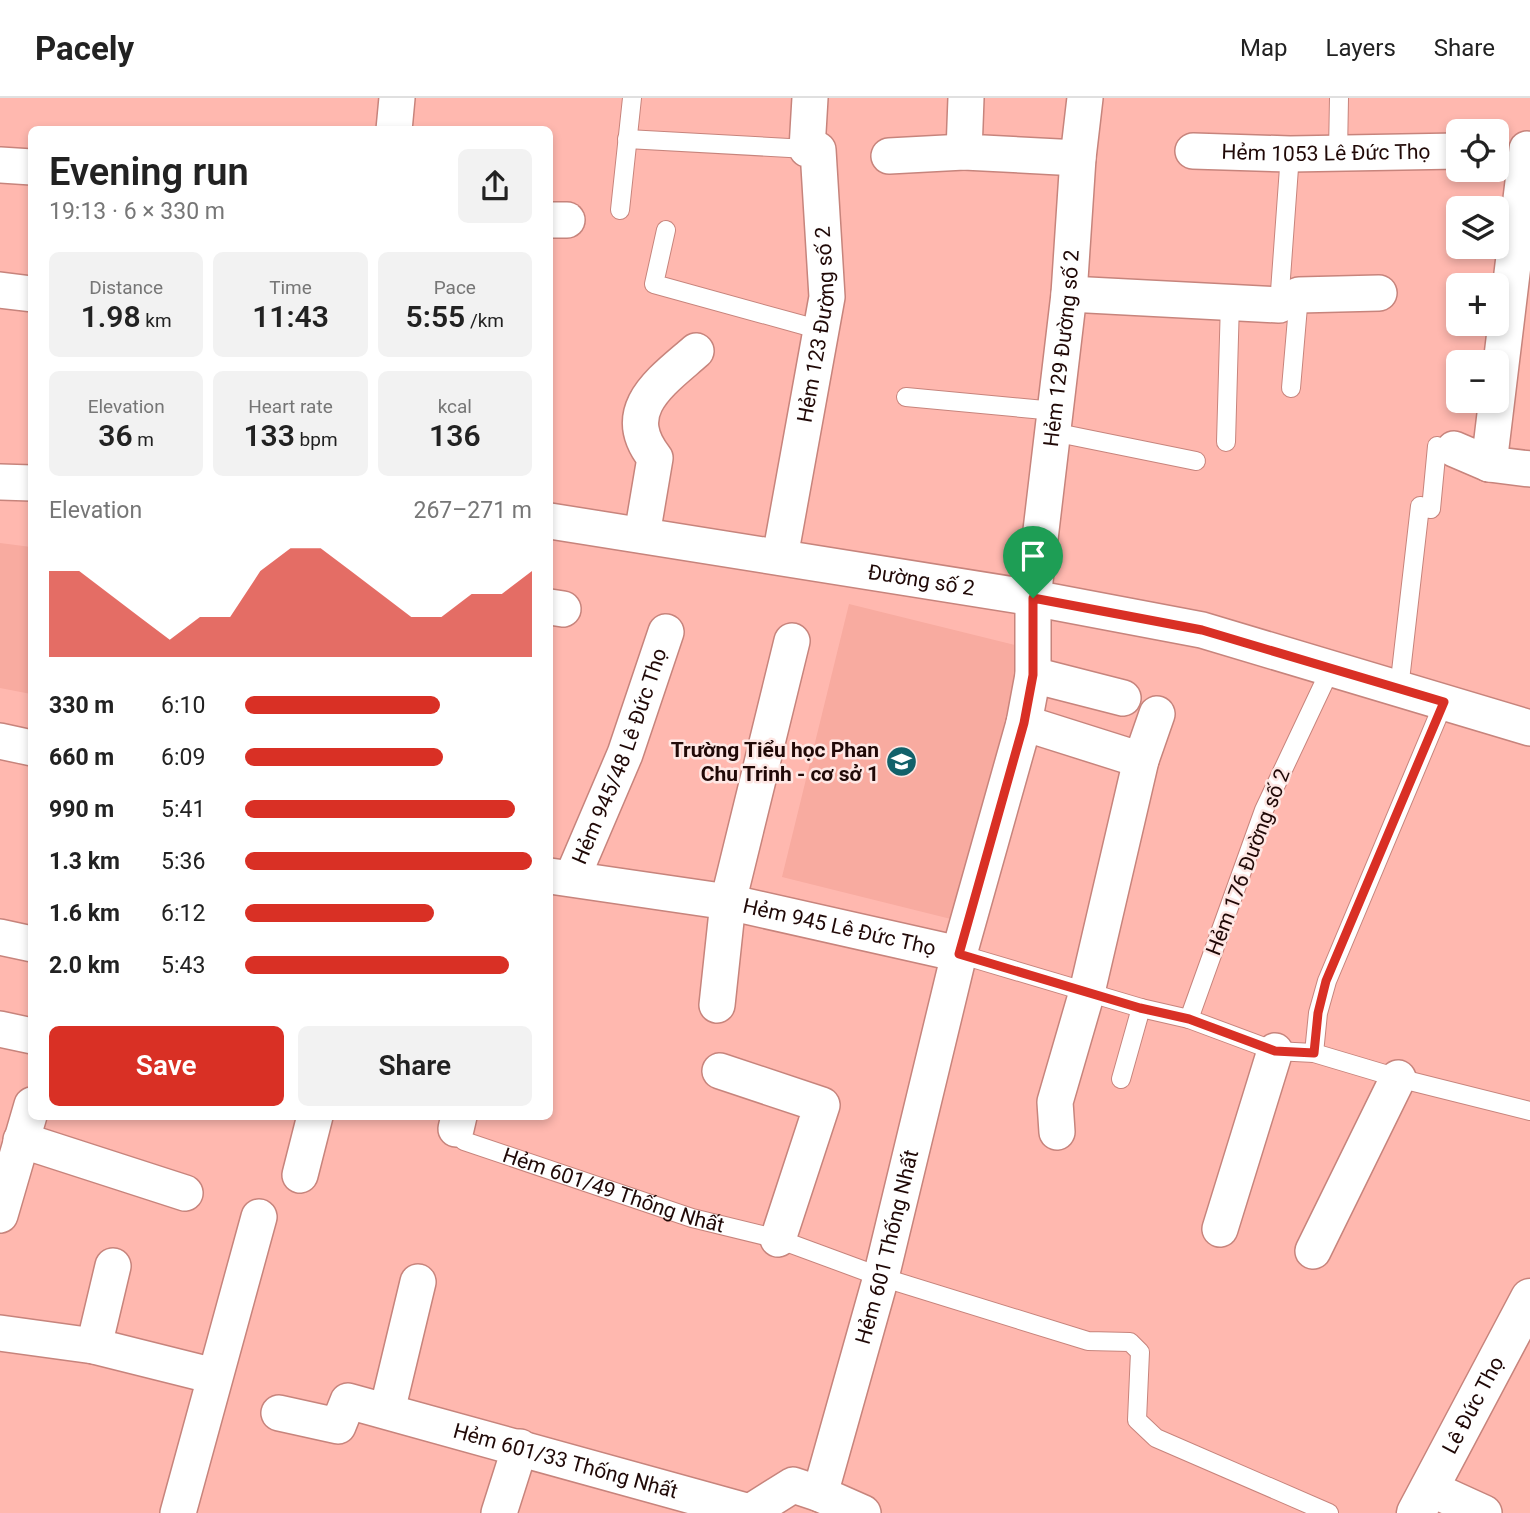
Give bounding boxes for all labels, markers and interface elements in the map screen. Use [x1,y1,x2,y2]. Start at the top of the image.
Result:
text: Pacely [35,29,134,68]
text: Map [1240,34,1288,62]
text: Layers [1326,34,1396,62]
text: Share [1434,34,1495,62]
map controls [1446,119,1509,413]
button: locate [1446,119,1509,182]
street label: Hẻm 1053 Lê Đức Thọ [1221,139,1431,166]
button: share [458,149,532,223]
text: Evening run [49,150,249,194]
button: layers [1446,196,1509,259]
text: 19:13 · 6 × 330 m [49,198,225,225]
street label: Hẻm 123 Đường số 2 [793,225,839,424]
street label: Hẻm 129 Đường số 2 [1039,249,1084,448]
button: + [1446,273,1509,336]
text: Distance [89,276,163,299]
text: Time [269,276,312,299]
text: Pace [434,276,476,299]
text: 1.98 [81,299,141,334]
text: 11:43 [252,299,329,334]
text: 5:55 [406,299,465,334]
text: km [141,309,172,332]
text: /km [465,309,504,332]
button: − [1446,350,1509,413]
text: Elevation [88,395,165,418]
text: Heart rate [248,395,333,418]
text: kcal [438,395,472,418]
text: 36 [98,418,133,453]
text: 133 [243,418,295,453]
text: 136 [429,418,481,453]
text: m [133,428,154,451]
text: bpm [295,428,338,451]
text: Elevation [49,497,142,524]
text: 267–271 m [413,497,532,524]
pin [1003,526,1063,598]
icon: arrive [1014,537,1052,575]
street label: Đường số 2 [866,560,977,601]
street label: Hẻm 945/48 Lê Đức Thọ [567,645,672,868]
text: 330 m [49,692,114,719]
text: 6:10 [161,692,205,719]
place label: Trường Tiểu học Phan Chu Trinh - cơ sở 1 [671,738,879,786]
text: 660 m [49,744,114,771]
text: 6:09 [161,744,205,771]
school or university icon: Trường Tiểu học Phan Chu Trinh - cơ sở 1 [885,745,919,779]
street label: Hẻm 176 Đường số 2 [1201,765,1295,959]
text: 990 m [49,796,114,823]
text: 5:41 [161,796,205,823]
text: 1.3 km [49,848,120,875]
text: 5:36 [161,848,205,875]
street label: Hẻm 945 Lê Đức Thọ [741,894,938,960]
text: 1.6 km [49,900,120,927]
text: 6:12 [161,900,205,927]
text: 2.0 km [49,952,120,979]
text: 5:43 [161,952,205,979]
button: Save [49,1026,284,1106]
button: Share [298,1026,532,1106]
street label: Hẻm 601/49 Thống Nhất [500,1143,727,1237]
street label: Hẻm 601 Thống Nhất [851,1147,923,1347]
street label: Lê Đức Thọ [1438,1352,1509,1458]
street label: Hẻm 601/33 Thống Nhất [451,1419,681,1504]

